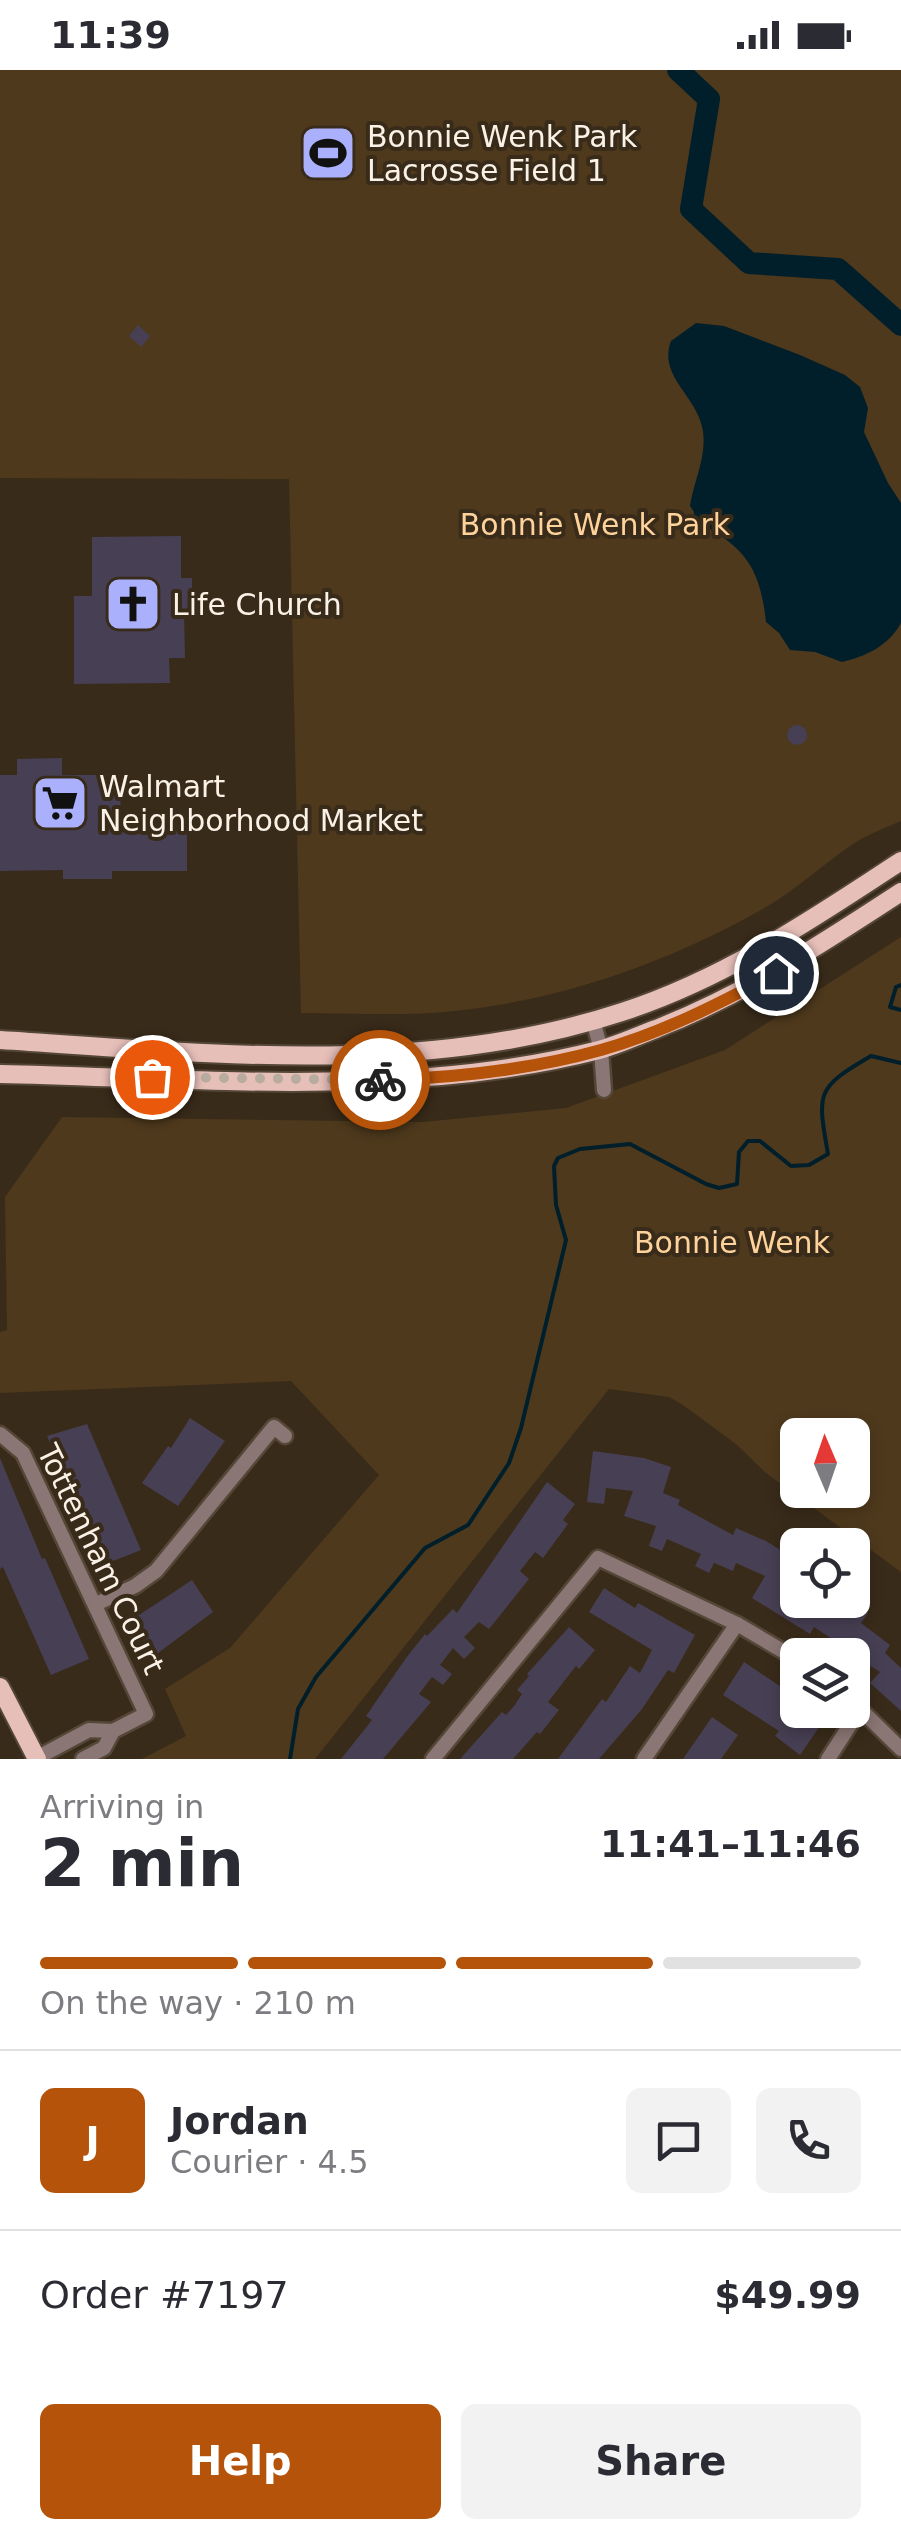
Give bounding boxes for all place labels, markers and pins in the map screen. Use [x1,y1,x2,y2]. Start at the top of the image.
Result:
place label: Bonnie Wenk Park Lacrosse Field 1 [367,119,638,188]
sports icon: Bonnie Wenk Park Lacrosse Field 1 [298,123,358,183]
church icon: Life Church [103,574,163,634]
place label: Life Church [172,587,342,622]
place label: Walmart Neighborhood Market [99,769,423,838]
supermarket icon: Walmart Neighborhood Market [30,773,90,833]
pin [734,931,819,1016]
pin [110,1035,195,1120]

